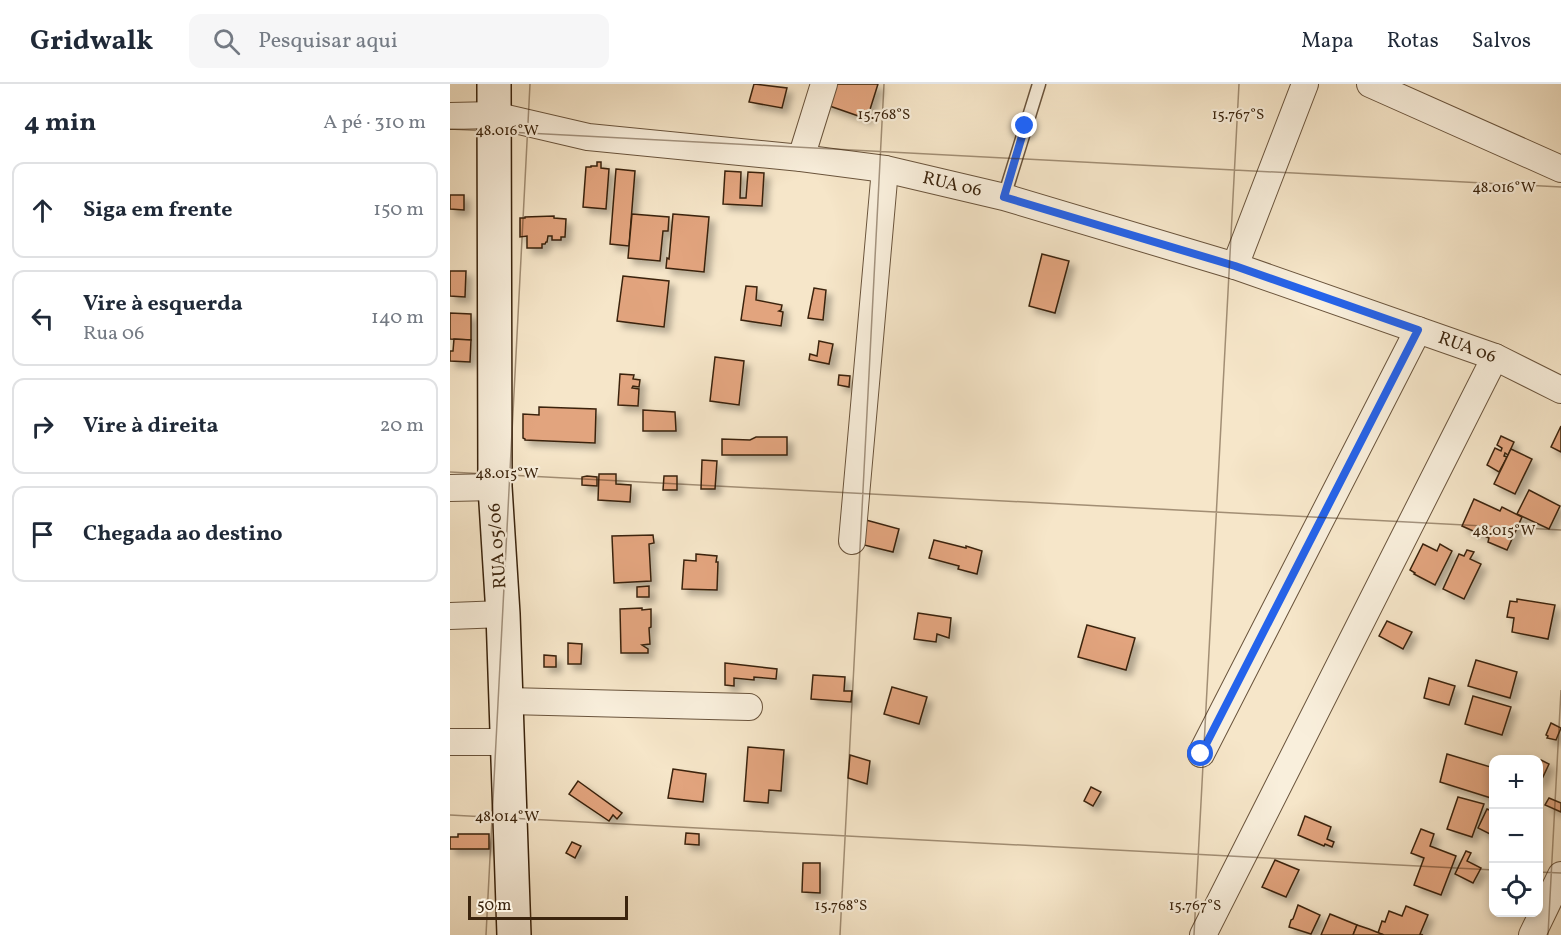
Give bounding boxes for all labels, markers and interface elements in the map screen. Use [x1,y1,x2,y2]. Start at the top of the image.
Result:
search box [189,14,609,68]
text: Gridwalk [30,22,153,61]
icon: search [210,25,243,58]
text: Pesquisar aqui [258,26,398,57]
text: Mapa [1301,27,1354,56]
text: Rotas [1387,27,1439,56]
text: Salvos [1472,27,1531,56]
text: 4 min [24,105,96,141]
text: 15.768°S [858,105,910,126]
text: 15.767°S [1212,105,1264,126]
text: A pé · 310 m [323,109,426,137]
route end [1011,112,1037,138]
text: 48.016°W [475,121,539,142]
street label: RUA 06 [920,166,984,204]
text: 48.016°W [1472,178,1536,199]
icon: ahead [26,194,59,227]
text: Siga em frente [83,195,233,226]
text: 150 m [373,196,424,224]
text: Vire à esquerda [83,289,243,320]
icon: left [26,302,59,335]
text: 140 m [371,304,424,332]
text: Rua 06 [83,320,144,348]
street label: RUA 06 [1434,326,1500,370]
icon: right [26,410,59,443]
text: Vire à direita [83,411,219,442]
text: 20 m [380,412,424,440]
text: 48.015°W [475,464,539,485]
street label: RUA 05/06 [483,502,513,590]
icon: arrive [26,518,59,551]
text: Chegada ao destino [83,519,283,550]
text: 48.015°W [1472,521,1536,542]
route start [1187,740,1213,766]
map controls [1489,755,1543,917]
button: + [1489,755,1543,809]
text: 48.014°W [475,807,539,828]
button: − [1489,809,1543,863]
button: locate [1489,863,1543,917]
scale bar [468,893,628,920]
text: 50 m [477,895,511,917]
text: 15.768°S [815,896,867,917]
text: 15.767°S [1169,896,1221,917]

